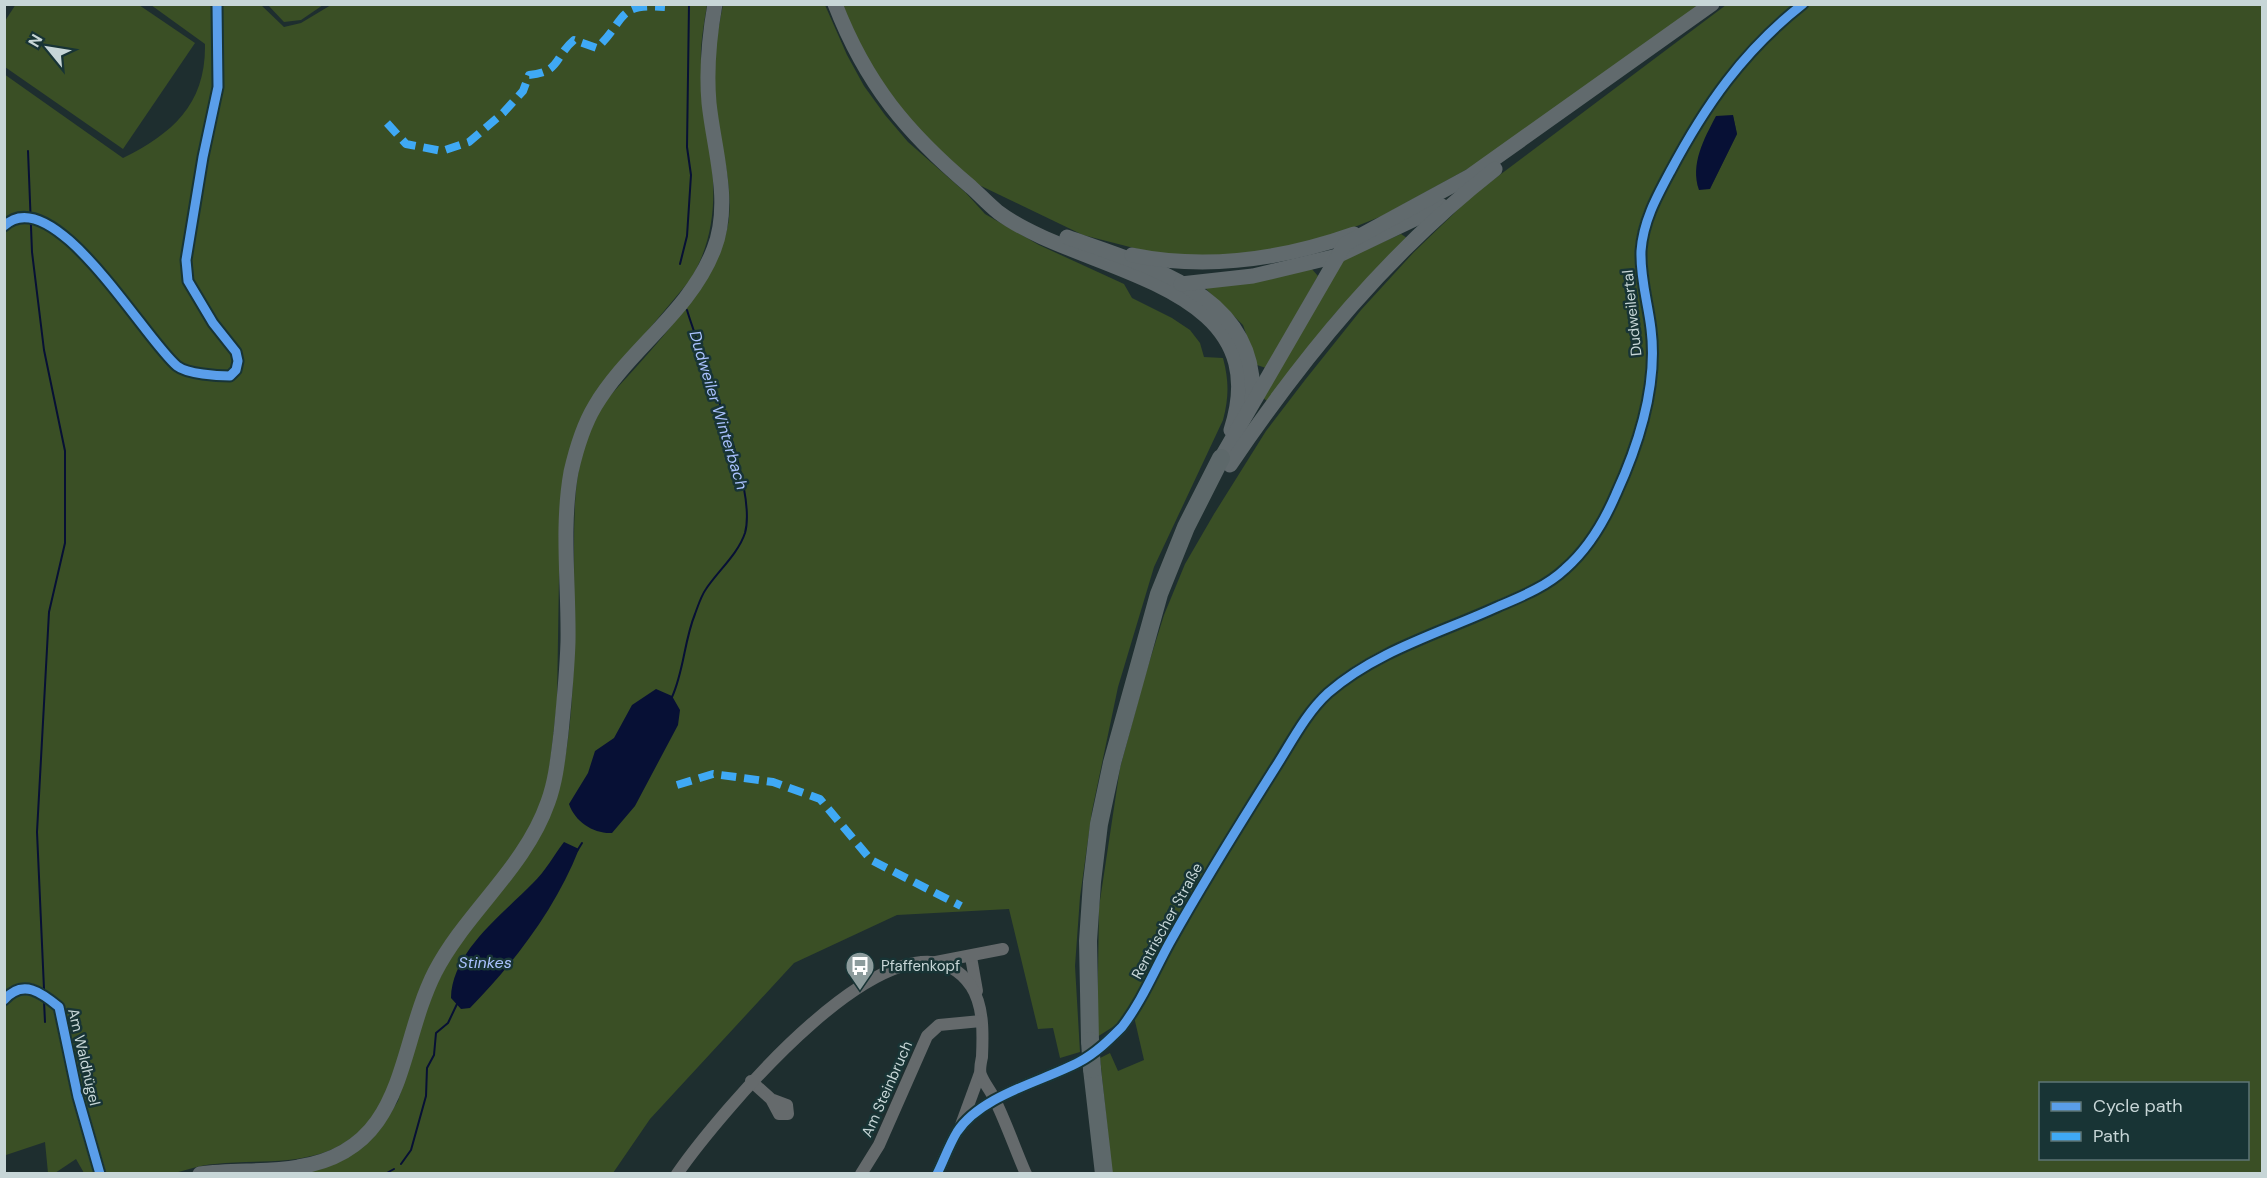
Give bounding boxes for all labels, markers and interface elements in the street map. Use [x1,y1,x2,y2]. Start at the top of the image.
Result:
north arrow [18,18,78,78]
text: N [23,30,47,51]
street label: Dudweilertal [1618,269,1646,357]
water label: Dudweiler Winterbach [684,328,753,492]
street label: Rentrischer Straße [1127,859,1207,983]
bus stop icon: Pfaffenkopf [844,950,876,992]
water label: Stinkes [458,952,512,973]
place label: Pfaffenkopf [881,956,960,976]
street label: Am Waldhügel [63,1006,105,1108]
street label: Am Steinbruch [857,1038,917,1140]
legend [2039,1082,2249,1160]
text: Cycle path [2093,1094,2183,1118]
text: Path [2093,1124,2130,1148]

